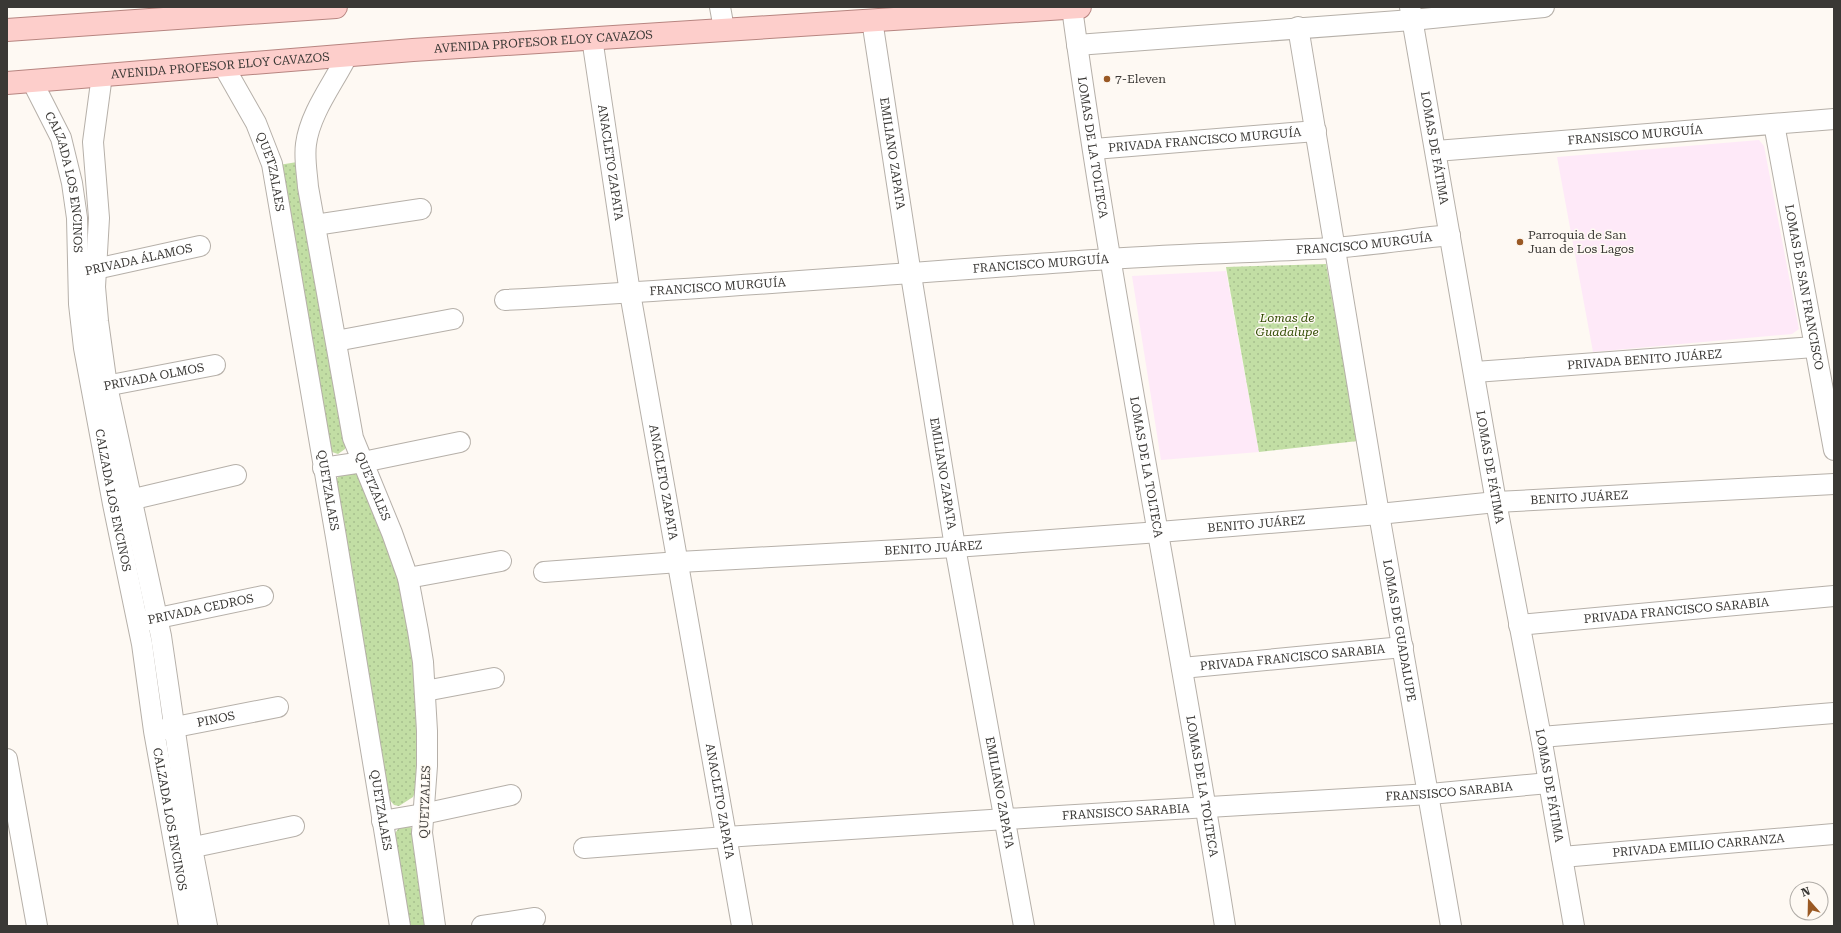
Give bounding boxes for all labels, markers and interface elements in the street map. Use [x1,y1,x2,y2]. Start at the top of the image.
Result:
street label: AVENIDA PROFESOR ELOY CAVAZOS [434,28,653,56]
street label: AVENIDA PROFESOR ELOY CAVAZOS [110,50,330,82]
place label: 7-Eleven [1115,72,1166,86]
marker: 7-Eleven [1102,74,1112,84]
street label: LOMAS DE LA TOLTECA [1075,76,1111,220]
street label: LOMAS DE FÁTIMA [1418,90,1451,206]
street label: EMILIANO ZAPATA [877,96,908,211]
street label: ANACLETO ZAPATA [595,104,626,222]
street label: CALZADA LOS ENCINOS [42,109,85,253]
street label: FRANSISCO MURGUÍA [1567,123,1704,147]
street label: PRIVADA FRANCISCO MURGUÍA [1108,125,1302,155]
street label: QUETZALAES [253,130,287,213]
street label: LOMAS DE SAN FRANCISCO [1782,203,1826,371]
place label: Parroquia de San Juan de Los Lagos [1528,228,1634,256]
street label: FRANCISCO MURGUÍA [1296,230,1434,257]
marker: Parroquia de San Juan de Los Lagos [1515,237,1525,247]
street label: PRIVADA ÁLAMOS [84,241,194,278]
street label: FRANCISCO MURGUÍA [972,252,1110,276]
street label: FRANCISCO MURGUÍA [649,275,787,298]
park label: Lomas de Guadalupe [1255,311,1319,339]
street label: PRIVADA BENITO JUÁREZ [1567,347,1722,372]
street label: PRIVADA OLMOS [102,360,206,393]
street label: LOMAS DE LA TOLTECA [1127,395,1166,539]
street label: LOMAS DE FÁTIMA [1473,409,1507,525]
street label: EMILIANO ZAPATA [927,416,959,531]
street label: ANACLETO ZAPATA [646,423,681,542]
street label: CALZADA LOS ENCINOS [92,428,134,573]
street label: QUETZALAES [314,449,342,532]
street label: QUETZALES [352,450,393,523]
street label: BENITO JUÁREZ [1530,488,1629,507]
street label: BENITO JUÁREZ [1207,513,1306,535]
street label: BENITO JUÁREZ [884,538,983,558]
street label: LOMAS DE GUADALUPE [1380,558,1419,703]
street label: PRIVADA CEDROS [147,591,255,627]
street label: PRIVADA FRANCISCO SARABIA [1583,595,1770,626]
street label: PRIVADA FRANCISCO SARABIA [1199,642,1386,673]
street label: PINOS [196,709,236,730]
street label: LOMAS DE LA TOLTECA [1183,714,1221,859]
street label: LOMAS DE FÁTIMA [1533,728,1566,844]
street label: EMILIANO ZAPATA [983,736,1017,850]
street label: ANACLETO ZAPATA [703,742,737,861]
street label: CALZADA LOS ENCINOS [150,746,190,892]
street label: QUETZALES [417,765,433,839]
street label: QUETZALAES [367,769,394,852]
street label: FRANSISCO SARABIA [1385,779,1514,804]
street label: FRANSISCO SARABIA [1062,801,1191,823]
street label: PRIVADA EMILIO CARRANZA [1612,831,1786,860]
north arrow [1789,881,1829,921]
text: N [1800,884,1812,900]

